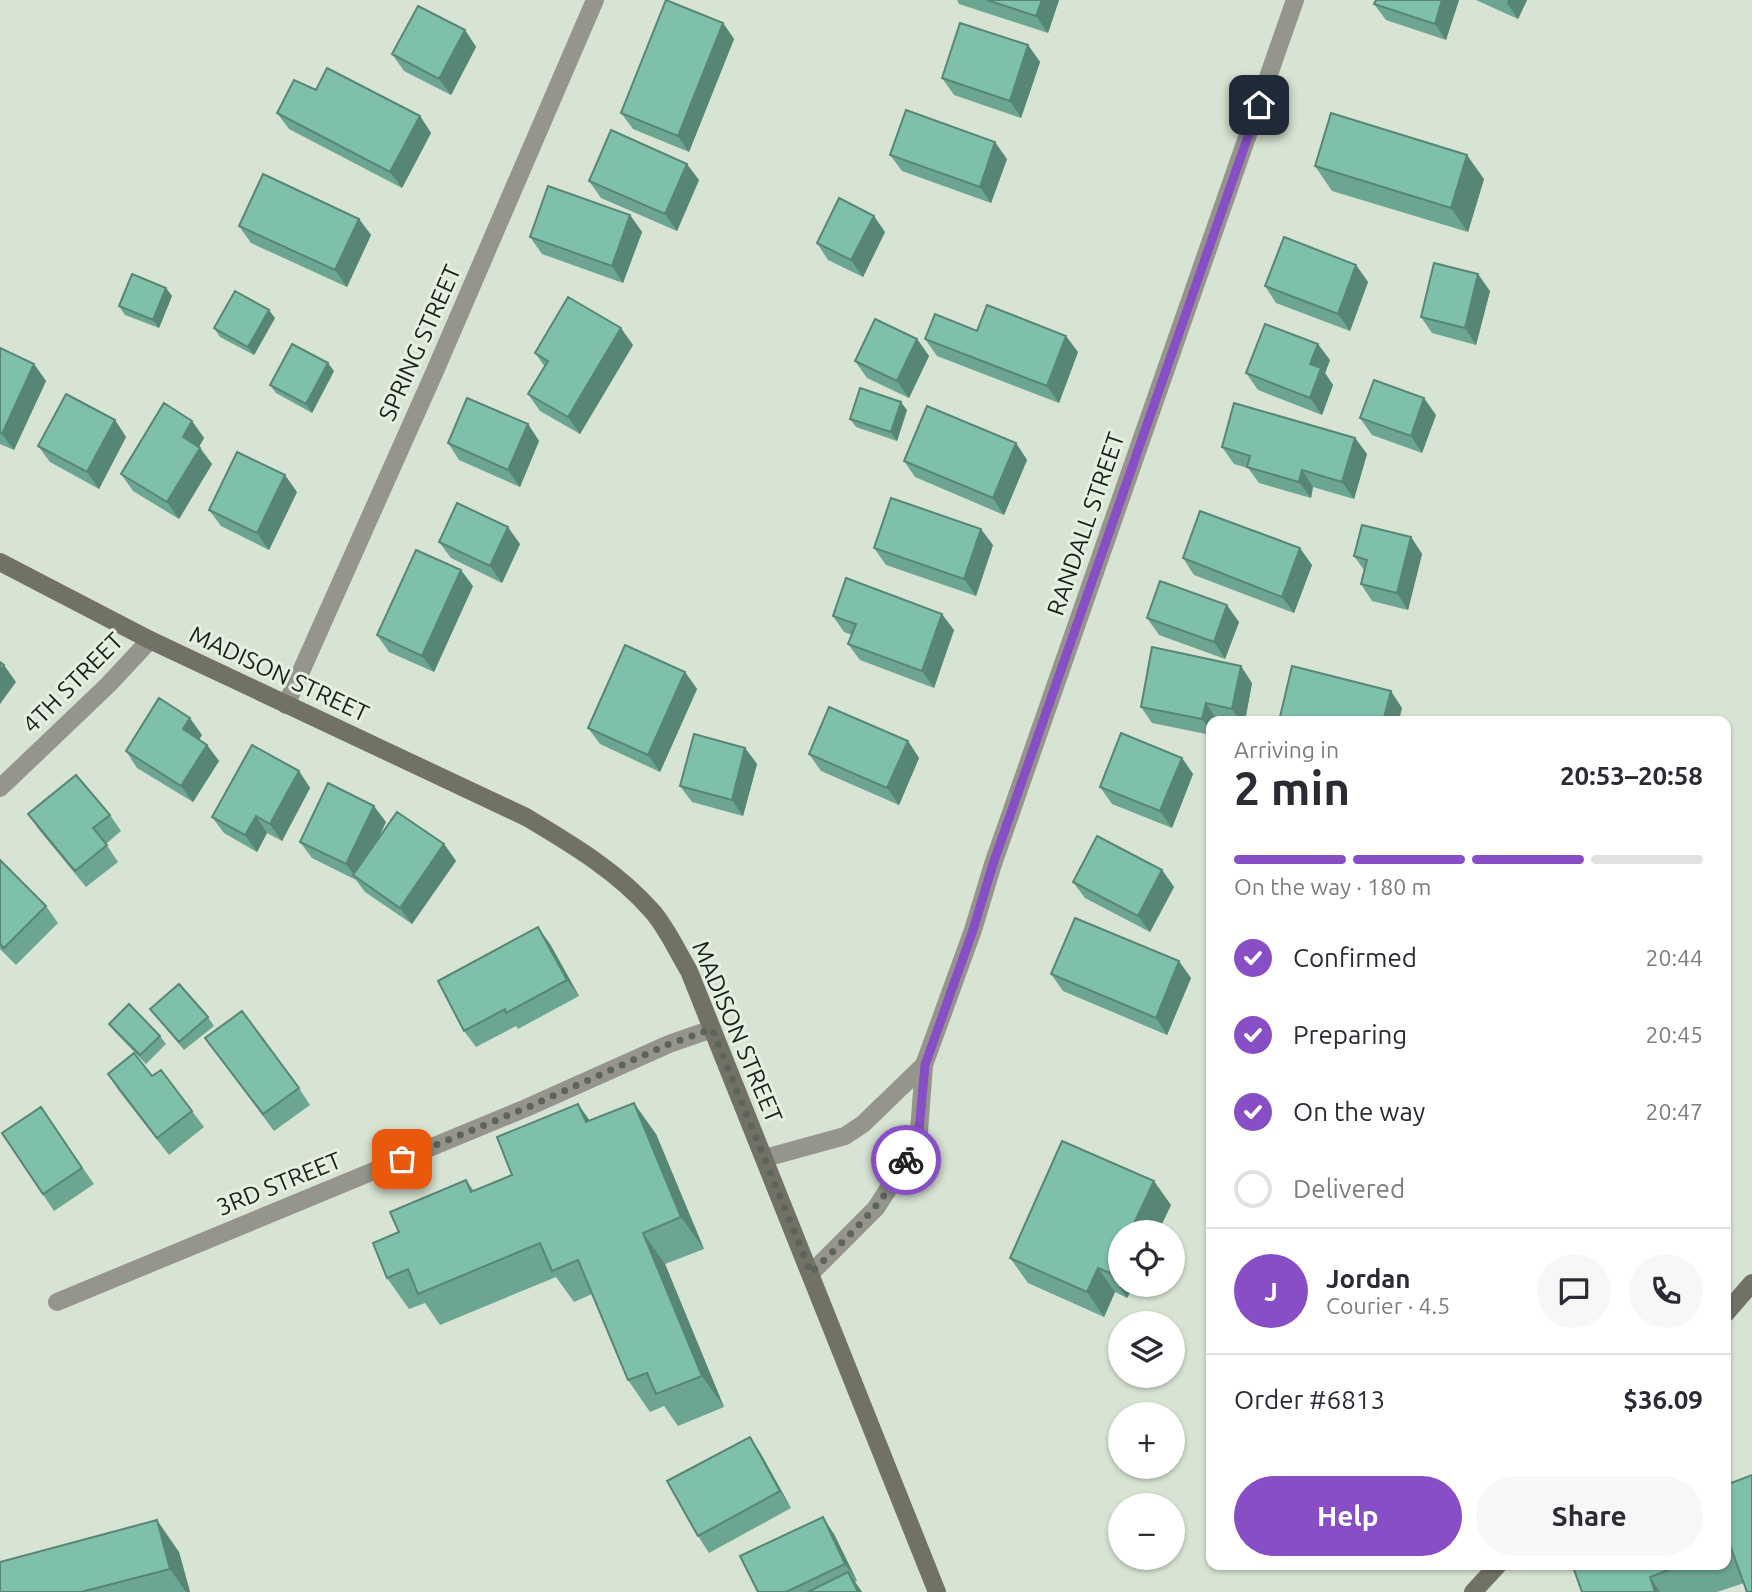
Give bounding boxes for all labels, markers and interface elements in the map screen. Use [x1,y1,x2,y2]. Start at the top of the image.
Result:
pin [1229,75,1289,135]
icon: home [1240,86,1278,124]
street label: SPRING STREET [373,261,466,425]
street label: RANDALL STREET [1042,429,1130,619]
street label: MADISON STREET [185,620,373,727]
street label: 4TH STREET [17,627,128,738]
text: Arriving in [1234,737,1339,762]
text: 20:53–20:58 [1560,761,1703,790]
text: 2 min [1234,762,1350,814]
text: On the way · 180 m [1234,874,1431,899]
street label: MADISON STREET [687,937,788,1127]
icon: check [1234,939,1272,977]
text: Confirmed [1293,943,1417,972]
text: 20:44 [1645,945,1703,970]
icon: check [1234,1016,1272,1054]
text: Preparing [1293,1020,1407,1049]
text: 20:45 [1645,1022,1703,1047]
icon: check [1234,1093,1272,1131]
text: On the way [1293,1097,1425,1126]
text: 20:47 [1645,1099,1703,1124]
courier [871,1125,941,1195]
pin [372,1129,432,1189]
icon: bag [383,1140,421,1178]
icon: bike [887,1141,925,1179]
street label: 3RD STREET [213,1146,345,1221]
text: Delivered [1293,1174,1405,1203]
map controls [1108,1220,1185,1570]
button: locate [1108,1220,1185,1297]
button: chat [1537,1254,1611,1328]
button: phone [1629,1254,1703,1328]
text: Jordan [1326,1264,1411,1293]
text: J [1264,1277,1278,1306]
text: Courier · 4.5 [1326,1293,1450,1318]
button: layers [1108,1311,1185,1388]
text: Order #6813 [1234,1385,1385,1414]
text: $36.09 [1623,1385,1703,1414]
button: + [1108,1402,1185,1479]
button: Help [1234,1476,1462,1556]
button: Share [1476,1476,1703,1556]
button: − [1108,1493,1185,1570]

